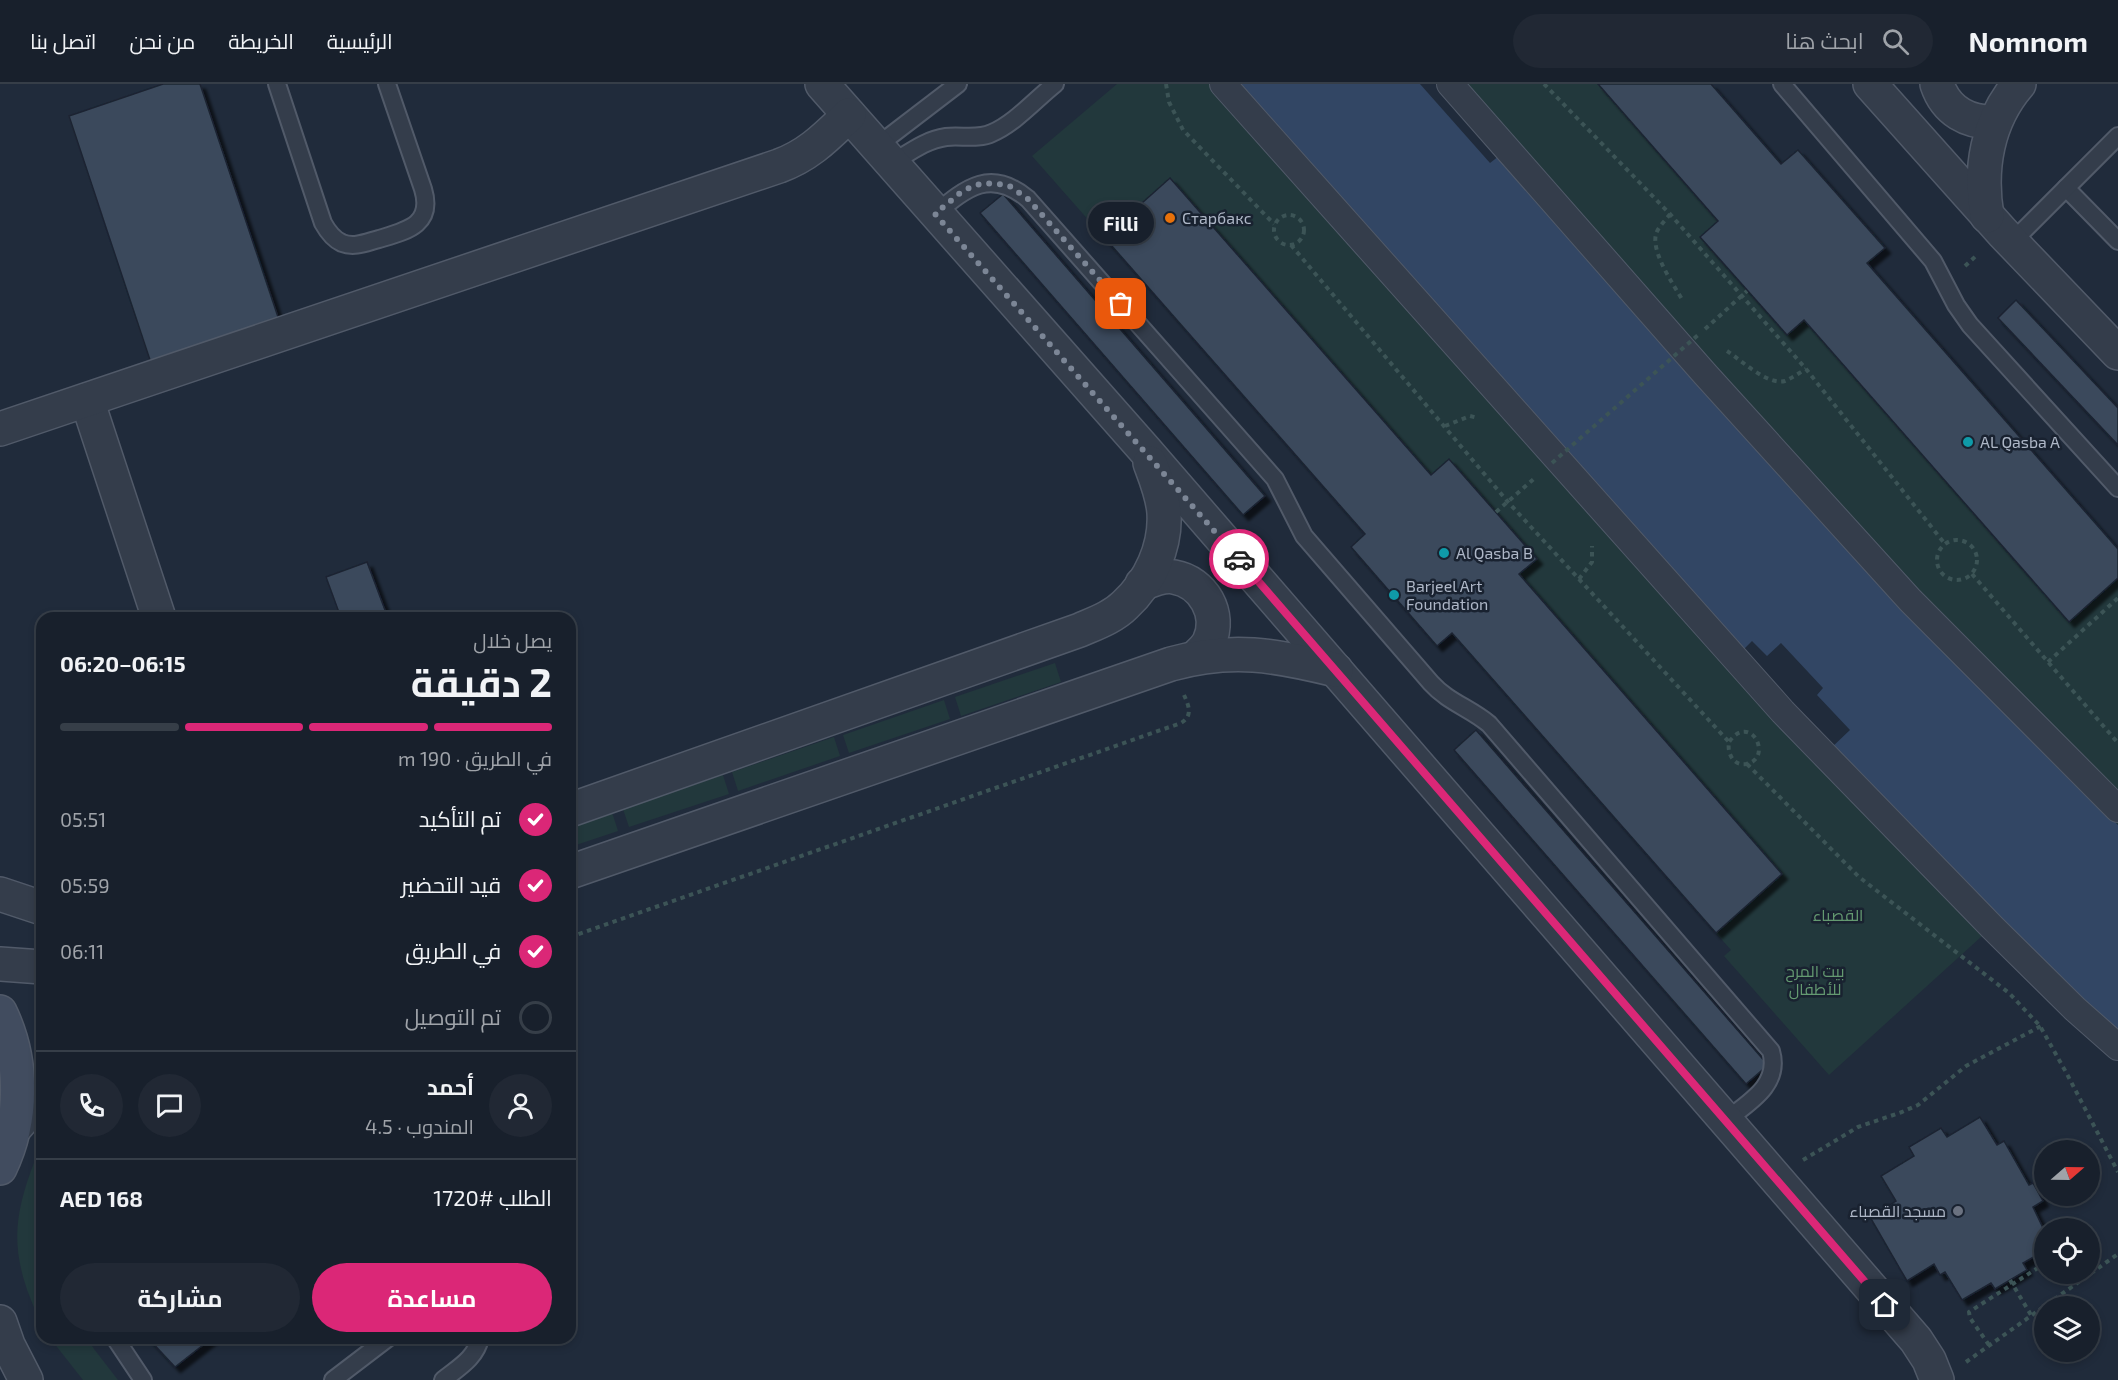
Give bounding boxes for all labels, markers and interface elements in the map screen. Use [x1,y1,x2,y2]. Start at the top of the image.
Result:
search box [1513,14,1933,68]
text: Nomnom [1969,24,2088,58]
icon: search [1879,25,1912,58]
text: ابحث هنا [1785,27,1864,53]
text: اتصل بنا [30,28,97,53]
text: من نحن [130,28,195,53]
text: الخريطة [228,28,294,53]
text: الرئيسية [327,28,393,53]
callout: Filli [1088,202,1154,244]
place label: Старбакс [1182,208,1252,227]
text: Filli [1103,211,1139,235]
marker: Старбакс [1163,211,1177,225]
pin [1095,278,1146,329]
icon: bag [1104,287,1137,320]
place label: AL Qasba A [1980,432,2060,452]
marker: AL Qasba A [1961,435,1975,449]
courier [1209,529,1269,589]
icon: car [1223,543,1256,576]
place label: Al Qasba B [1456,543,1533,563]
marker: Al Qasba B [1437,546,1451,560]
place label: Barjeel Art Foundation [1406,576,1488,613]
marker: Barjeel Art Foundation [1387,588,1401,602]
text: يصل خلال [473,628,552,652]
text: 06:15–06:20 [60,650,186,676]
text: 2 دقيقة [411,658,552,705]
text: في الطريق · 190 m [398,746,552,770]
icon: check [519,803,552,836]
text: تم التأكيد [419,805,501,831]
text: 05:51 [60,807,106,831]
icon: check [519,869,552,902]
text: قيد التحضير [401,871,501,897]
text: 05:59 [60,873,110,897]
park label: القصباء [1813,905,1863,925]
icon: check [519,935,552,968]
text: في الطريق [405,937,501,963]
text: 06:11 [60,939,104,963]
park label: بيت المرح للأطفال [1785,961,1845,1000]
text: تم التوصيل [405,1003,501,1029]
text: أحمد [427,1073,474,1099]
button: phone [60,1074,123,1137]
button: chat [138,1074,201,1137]
button: person [489,1074,552,1137]
text: المندوب · 4.5 [365,1114,474,1138]
north arrow [2034,1140,2100,1206]
map controls [2034,1140,2100,1362]
text: الطلب #1720 [433,1184,552,1210]
text: AED 168 [60,1185,143,1211]
place label: مسجد القصباء [1849,1201,1946,1221]
marker: مسجد القصباء [1951,1204,1965,1218]
button: locate [2034,1218,2100,1284]
button: مشاركة [60,1263,300,1332]
button: مساعدة [312,1263,552,1332]
pin [1859,1279,1910,1330]
icon: home [1868,1288,1901,1321]
button: layers [2034,1296,2100,1362]

